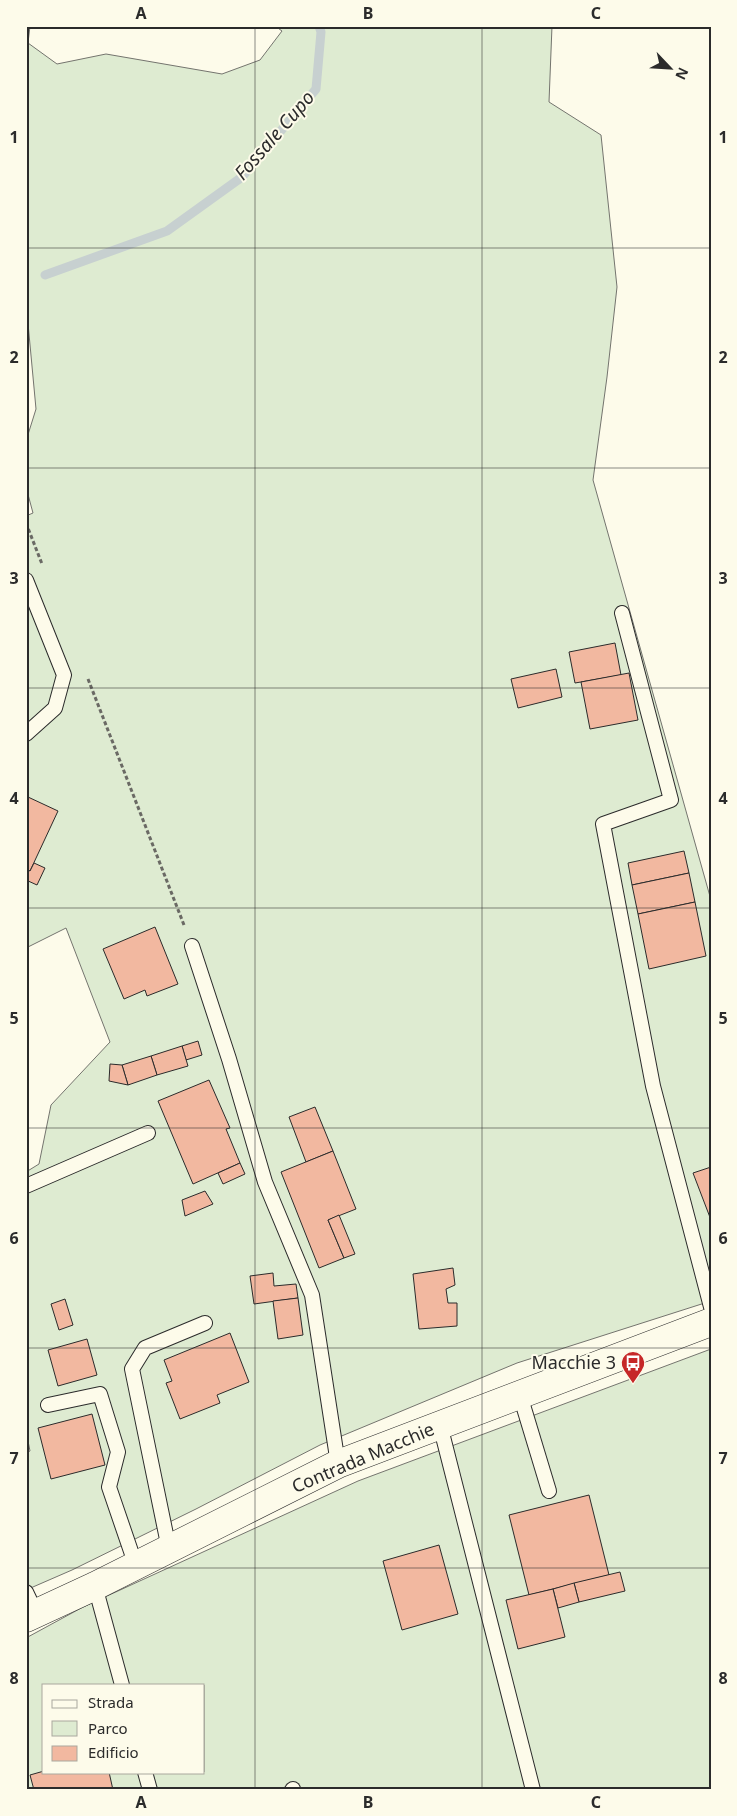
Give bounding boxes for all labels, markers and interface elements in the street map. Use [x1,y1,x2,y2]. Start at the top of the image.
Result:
text: A [135,2,147,24]
text: B [363,2,373,24]
text: C [591,2,601,24]
north arrow [644,42,694,92]
text: N [671,65,693,83]
water label: Fossale Cupo [228,85,320,185]
text: 1 [9,126,19,148]
text: 1 [718,126,728,148]
text: 2 [9,346,19,368]
text: 2 [718,346,728,368]
text: 3 [9,567,19,589]
text: 3 [718,567,728,589]
text: 4 [9,787,19,809]
text: 4 [718,787,728,809]
text: 5 [9,1007,19,1029]
text: 5 [718,1007,728,1029]
text: 6 [9,1227,19,1249]
text: 6 [718,1227,728,1249]
place label: Macchie 3 [531,1350,616,1374]
bus stop icon: Macchie 3 [620,1350,646,1384]
street label: Contrada Macchie [288,1416,438,1498]
text: 7 [9,1447,19,1469]
text: 7 [718,1447,728,1469]
text: 8 [9,1667,19,1689]
text: 8 [718,1667,728,1689]
legend [42,1684,205,1774]
text: Strada [88,1692,134,1712]
text: Parco [88,1718,128,1738]
text: Edificio [88,1742,139,1762]
text: A [135,1791,147,1813]
text: B [363,1791,373,1813]
text: C [591,1791,601,1813]

